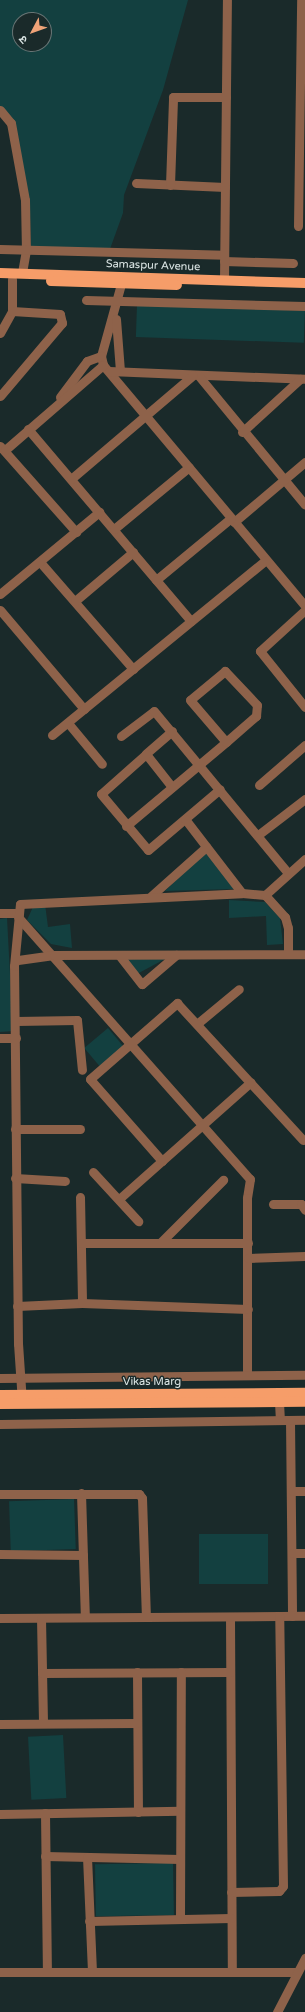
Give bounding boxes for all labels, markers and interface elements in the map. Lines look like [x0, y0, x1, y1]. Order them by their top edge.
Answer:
north arrow [12, 12, 52, 52]
text: उ [16, 33, 30, 46]
street label: Samaspur Avenue [105, 258, 201, 274]
street label: Vikas Marg [123, 1375, 181, 1389]

